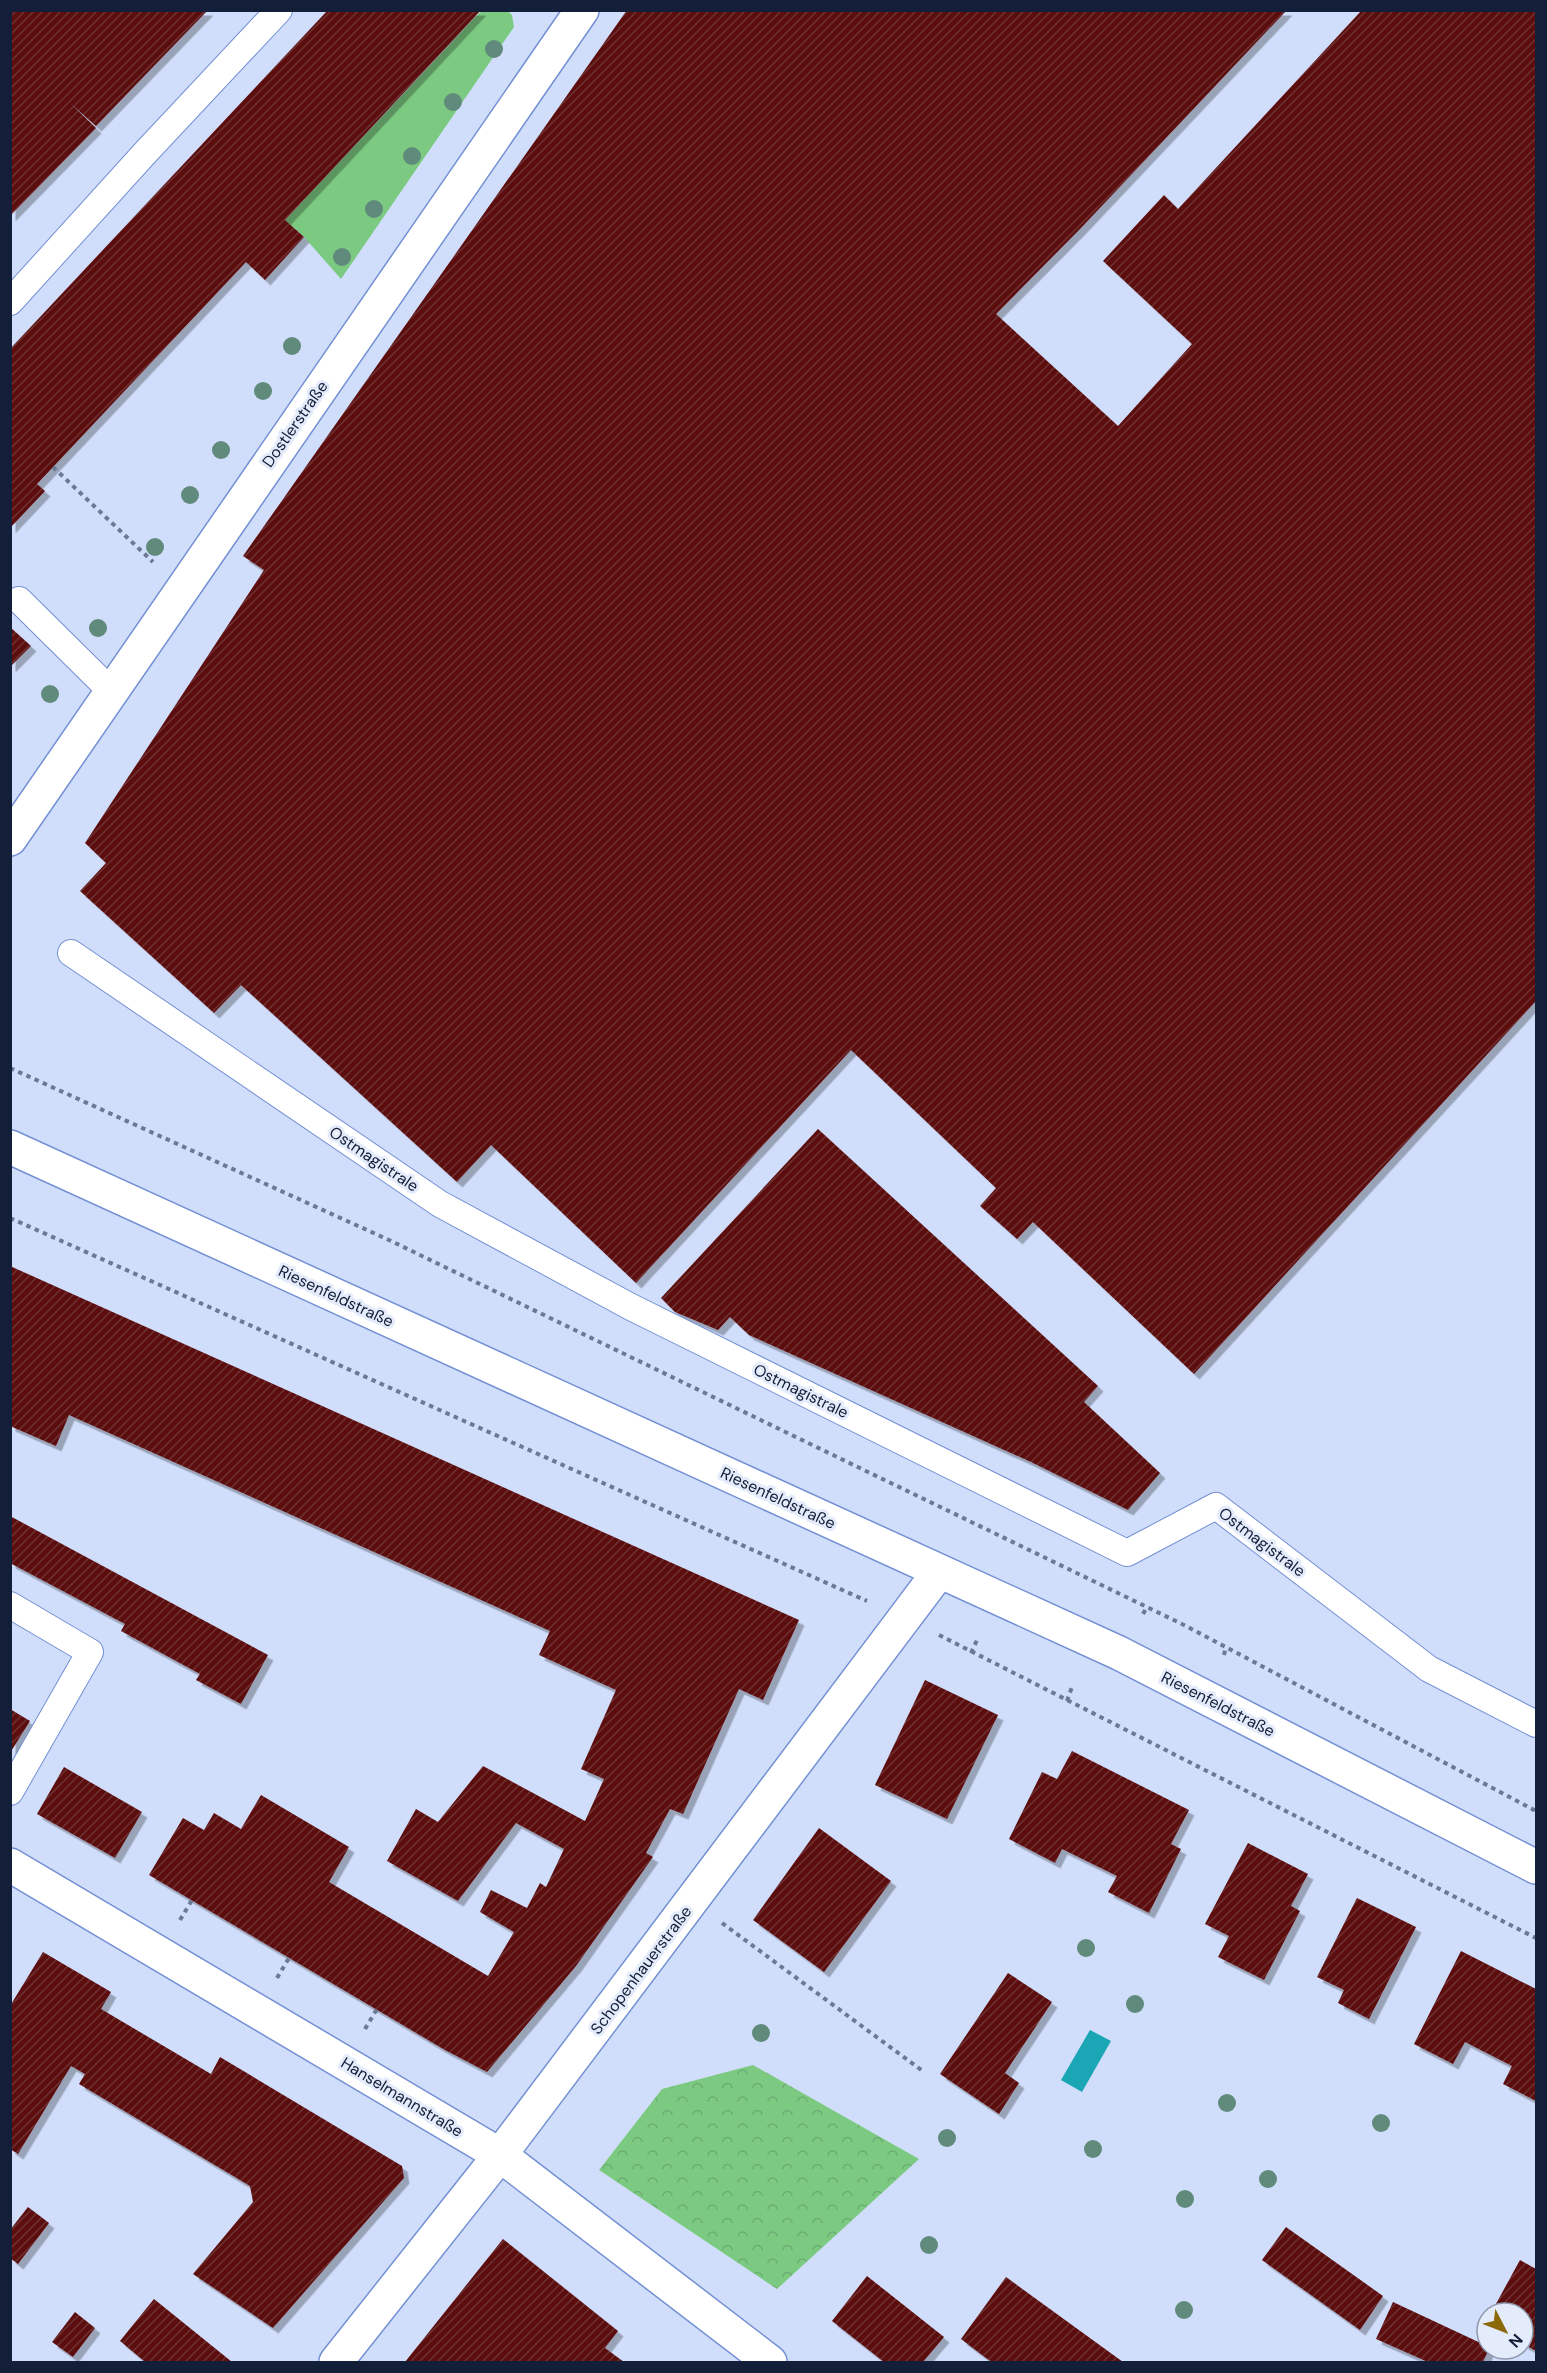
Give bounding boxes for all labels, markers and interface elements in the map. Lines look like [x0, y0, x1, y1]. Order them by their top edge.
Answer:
street label: Dostlerstraße [257, 377, 333, 471]
street label: Ostmagistrale [325, 1121, 423, 1197]
street label: Riesenfeldstraße [275, 1260, 397, 1332]
street label: Ostmagistrale [750, 1359, 852, 1423]
street label: Riesenfeldstraße [717, 1462, 839, 1534]
street label: Ostmagistrale [1214, 1503, 1310, 1581]
street label: Riesenfeldstraße [1158, 1666, 1278, 1742]
street label: Schopenhauerstraße [586, 1902, 696, 2038]
street label: Hanselmannstraße [337, 2052, 467, 2142]
north arrow [1475, 2301, 1535, 2361]
text: N [1504, 2329, 1527, 2352]

